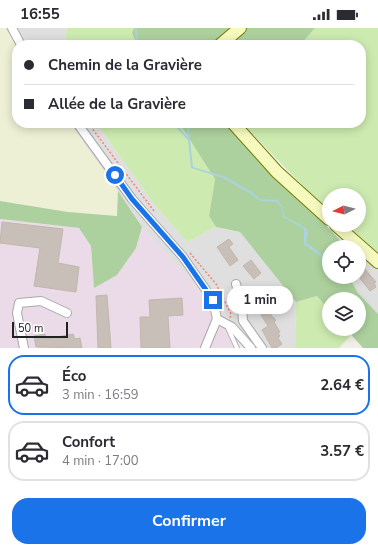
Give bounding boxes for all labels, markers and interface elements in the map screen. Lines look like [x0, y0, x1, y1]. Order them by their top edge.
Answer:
text: 16:55 [20, 4, 60, 24]
text: Chemin de la Gravière [48, 55, 202, 75]
text: Allée de la Gravière [48, 94, 186, 114]
route start [106, 166, 124, 184]
north arrow [322, 188, 366, 232]
map controls [322, 188, 366, 336]
button: locate [322, 240, 366, 284]
callout: 1 min [227, 286, 293, 314]
route end [204, 291, 222, 309]
text: 1 min [243, 291, 277, 309]
button: layers [322, 292, 366, 336]
scale bar [12, 320, 68, 339]
text: 50 m [18, 321, 43, 336]
text: Éco [62, 366, 86, 386]
icon: car [14, 367, 50, 403]
text: 2.64 € [320, 375, 364, 395]
text: 3 min · 16:59 [62, 386, 138, 404]
text: Confort [62, 432, 115, 452]
icon: car [14, 433, 50, 469]
text: 3.57 € [320, 441, 364, 461]
text: 4 min · 17:00 [62, 452, 138, 470]
button: Confirmer [12, 498, 366, 544]

